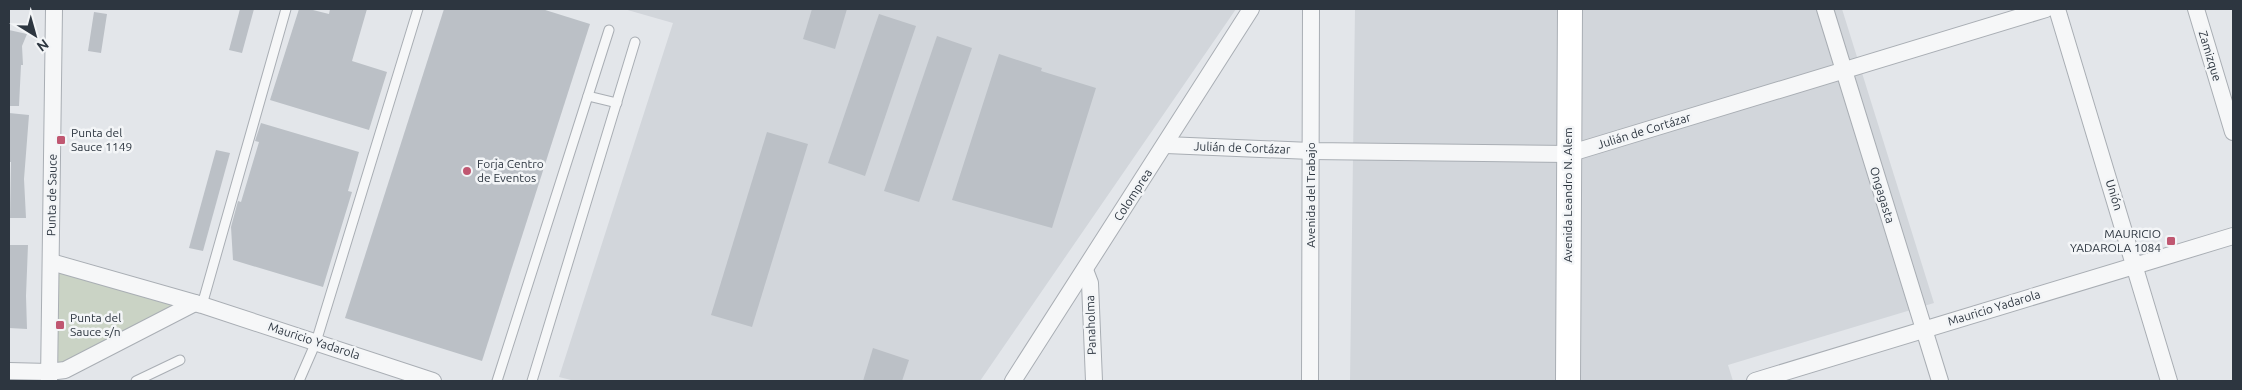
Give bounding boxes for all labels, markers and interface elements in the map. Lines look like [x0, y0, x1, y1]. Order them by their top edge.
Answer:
north arrow [10, 10, 60, 60]
street label: Zamizque [2197, 29, 2224, 83]
text: N [34, 36, 52, 55]
street label: Julián de Cortázar [1596, 110, 1693, 151]
place label: Punta del Sauce 1149 [71, 126, 132, 153]
street label: Avenida Leandro N. Alem [1561, 127, 1574, 263]
marker: Punta del Sauce 1149 [55, 134, 67, 146]
street label: Julián de Cortázar [1193, 139, 1291, 156]
street label: Avenida del Trabajo [1304, 142, 1317, 248]
street label: Punta de Sauce [44, 154, 59, 236]
place label: Forja Centro de Eventos [477, 157, 544, 184]
marker: Forja Centro de Eventos [461, 165, 473, 177]
street label: Ongagasta [1868, 165, 1897, 225]
street label: Colomprea [1111, 166, 1154, 223]
street label: Unión [2104, 178, 2125, 212]
place label: MAURICIO YADAROLA 1084 [2070, 227, 2161, 254]
marker: MAURICIO YADAROLA 1084 [2165, 235, 2177, 247]
street label: Mauricio Yadarola [1946, 287, 2042, 328]
street label: Panaholma [1083, 295, 1098, 355]
place label: Punta del Sauce s/n [70, 311, 121, 338]
marker: Punta del Sauce s/n [54, 319, 66, 331]
street label: Mauricio Yadarola [267, 320, 362, 362]

